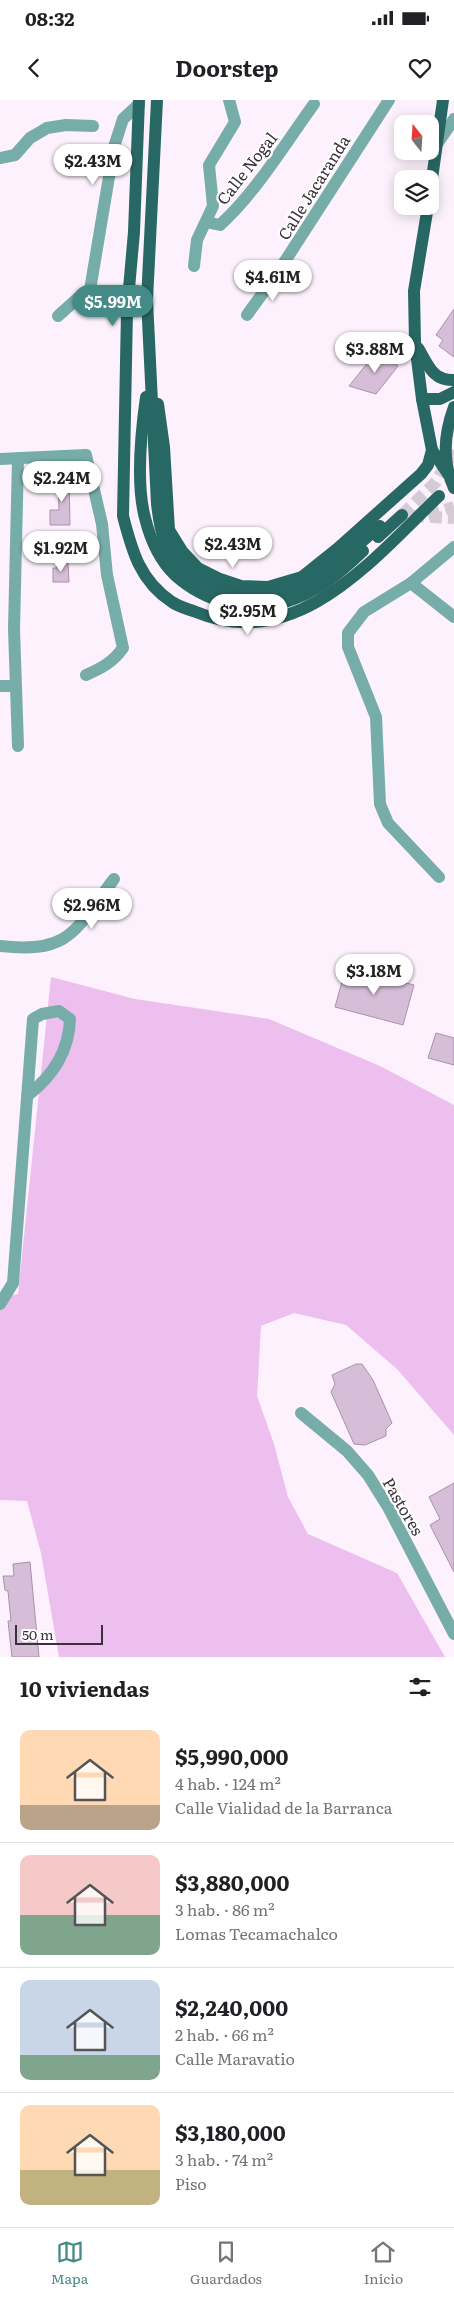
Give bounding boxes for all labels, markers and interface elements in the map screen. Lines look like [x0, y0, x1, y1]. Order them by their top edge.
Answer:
text: 08:32 [25, 4, 74, 32]
text: Doorstep [175, 51, 279, 84]
icon: back [20, 54, 48, 82]
icon: heart [406, 54, 434, 82]
north arrow [394, 115, 439, 160]
map controls [394, 115, 439, 215]
street label: Calle Nogal [210, 127, 282, 209]
street label: Calle Jacaranda [271, 129, 355, 244]
pin: $2.43M [52, 144, 134, 186]
text: $2.43M [64, 148, 122, 172]
button: layers [394, 170, 439, 215]
pin: $4.61M [232, 260, 314, 302]
text: $4.61M [245, 264, 301, 288]
pin: $5.99M [72, 284, 154, 327]
text: $5.99M [84, 289, 142, 313]
pin: $3.88M [334, 332, 416, 374]
text: $3.88M [346, 336, 404, 360]
pin: $2.24M [21, 460, 103, 503]
text: $2.24M [33, 465, 91, 489]
pin: $2.43M [192, 526, 274, 569]
pin: $1.92M [20, 530, 102, 573]
text: $2.43M [204, 531, 262, 555]
text: $1.92M [34, 535, 88, 559]
pin: $2.95M [207, 594, 289, 636]
text: $2.95M [220, 598, 276, 622]
pin: $2.96M [51, 888, 133, 930]
text: $2.96M [63, 892, 121, 916]
pin: $3.18M [333, 954, 415, 996]
text: $3.18M [346, 958, 402, 982]
street label: Pastores [378, 1473, 430, 1539]
scale bar [15, 1622, 102, 1645]
text: 50 m [22, 1624, 54, 1644]
text: 10 viviendas [20, 1672, 149, 1703]
icon: filters [406, 1673, 434, 1701]
text: $5,990,000 [175, 1740, 289, 1771]
icon: home [60, 1750, 120, 1810]
text: 4 hab. · 124 m² [175, 1771, 281, 1795]
text: Calle Vialidad de la Barranca [175, 1795, 392, 1819]
text: $3,880,000 [175, 1866, 289, 1897]
icon: home [60, 1875, 120, 1935]
text: 3 hab. · 86 m² [175, 1897, 275, 1921]
text: Lomas Tecamachalco [175, 1921, 338, 1945]
text: $2,240,000 [175, 1991, 288, 2022]
icon: home [60, 2000, 120, 2060]
text: 2 hab. · 66 m² [175, 2022, 274, 2046]
text: Calle Maravatio [175, 2046, 295, 2070]
text: $3,180,000 [175, 2116, 286, 2147]
icon: home [60, 2125, 120, 2185]
text: 3 hab. · 74 m² [175, 2147, 273, 2171]
text: Piso [175, 2171, 207, 2195]
tab: Mapa [51, 2238, 88, 2288]
tab: Guardados [190, 2238, 262, 2288]
tab: Inicio [364, 2238, 403, 2288]

